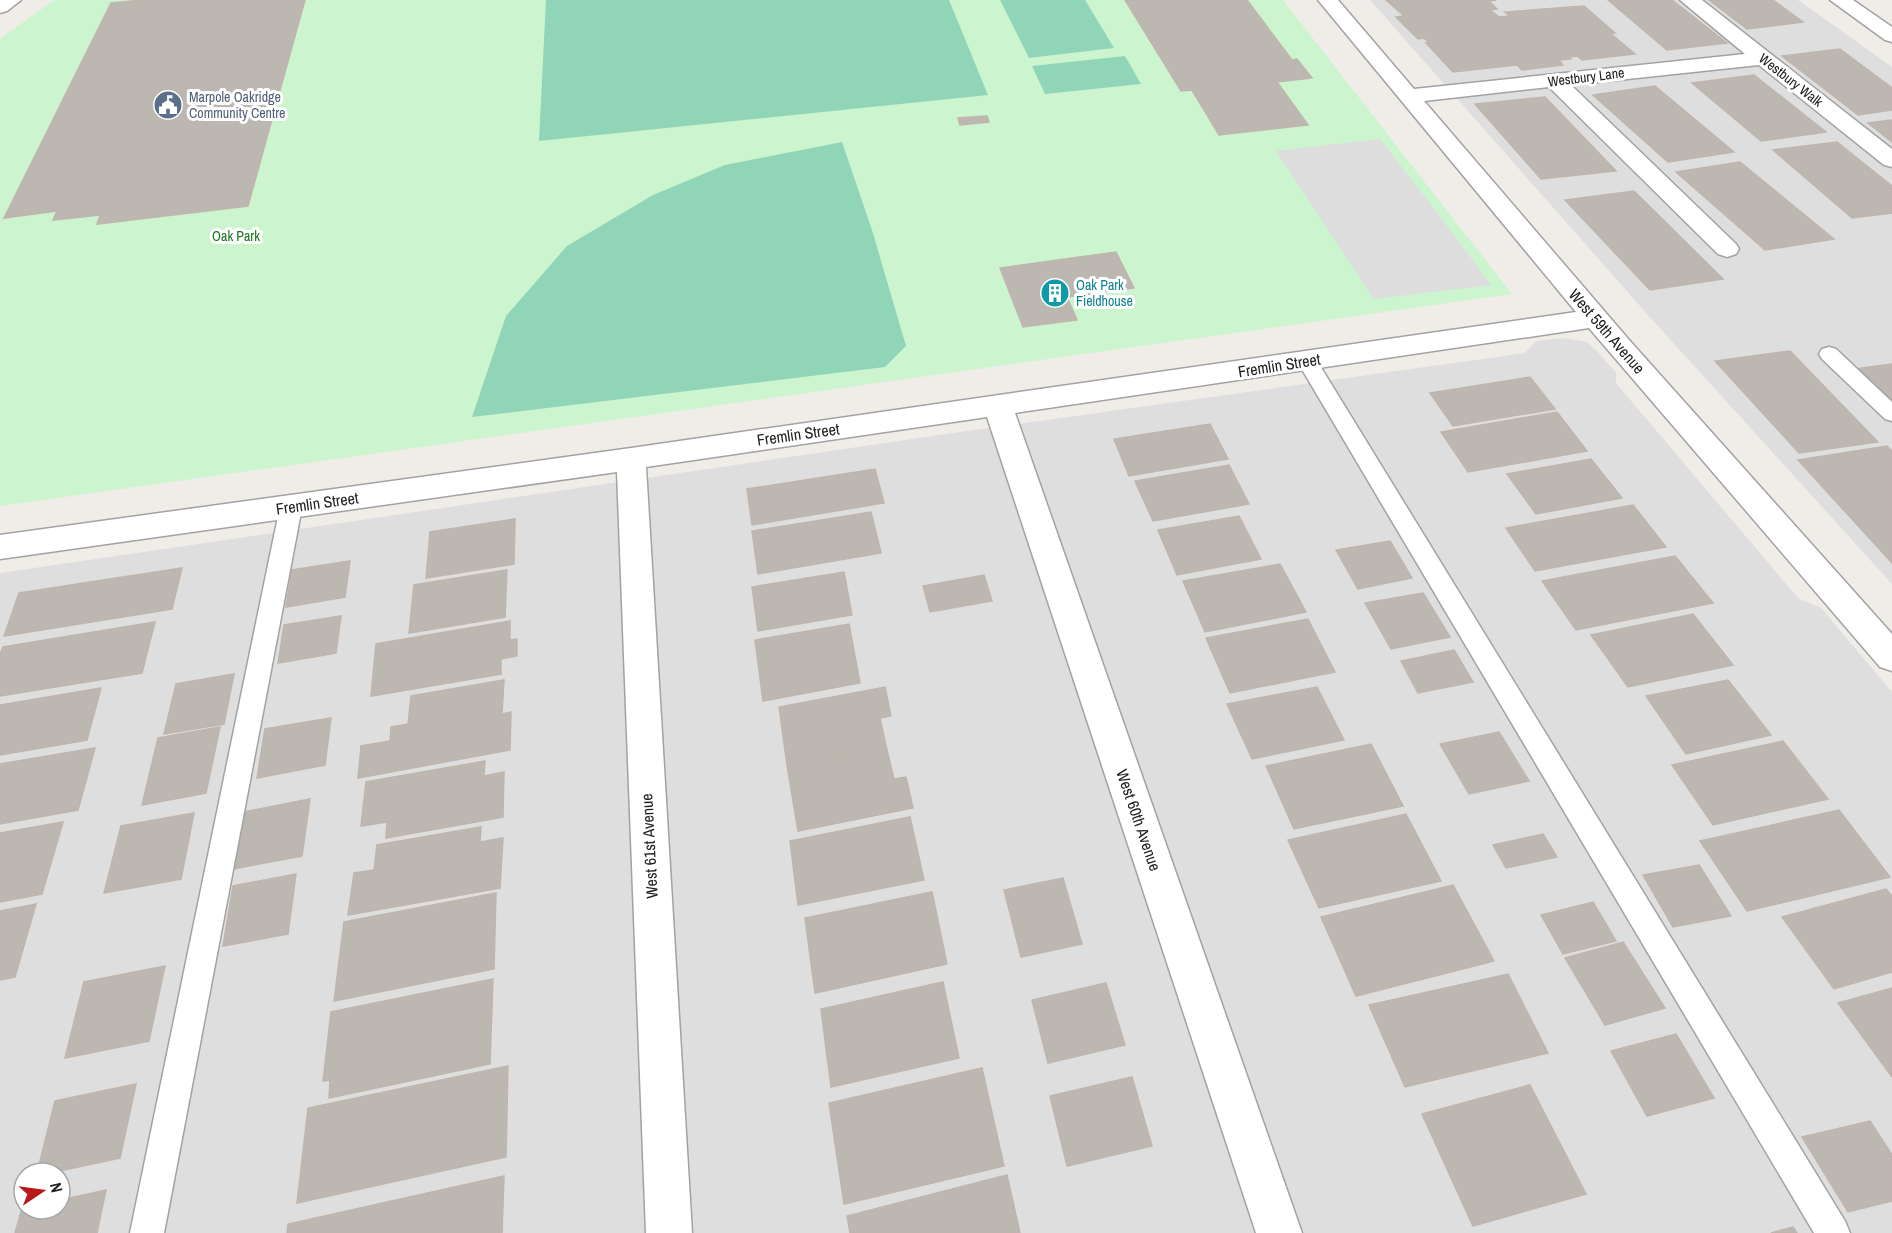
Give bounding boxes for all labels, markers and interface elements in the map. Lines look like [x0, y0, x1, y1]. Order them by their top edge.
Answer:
street label: Westbury Walk [1755, 49, 1827, 111]
street label: Westbury Lane [1547, 63, 1625, 91]
place label: Marpole Oakridge Community Centre [189, 88, 285, 122]
public building icon: Marpole Oakridge Community Centre [152, 89, 184, 121]
park label: Oak Park [212, 227, 260, 245]
place label: Oak Park Fieldhouse [1076, 276, 1133, 310]
building icon: Oak Park Fieldhouse [1039, 277, 1071, 309]
street label: West 59th Avenue [1564, 284, 1650, 378]
street label: Fremlin Street [1236, 348, 1322, 382]
street label: Fremlin Street [755, 417, 841, 451]
street label: Fremlin Street [274, 486, 360, 520]
street label: West 60th Avenue [1111, 766, 1167, 874]
street label: West 61st Avenue [635, 793, 663, 899]
north arrow [12, 1161, 72, 1221]
text: N [45, 1181, 68, 1195]

